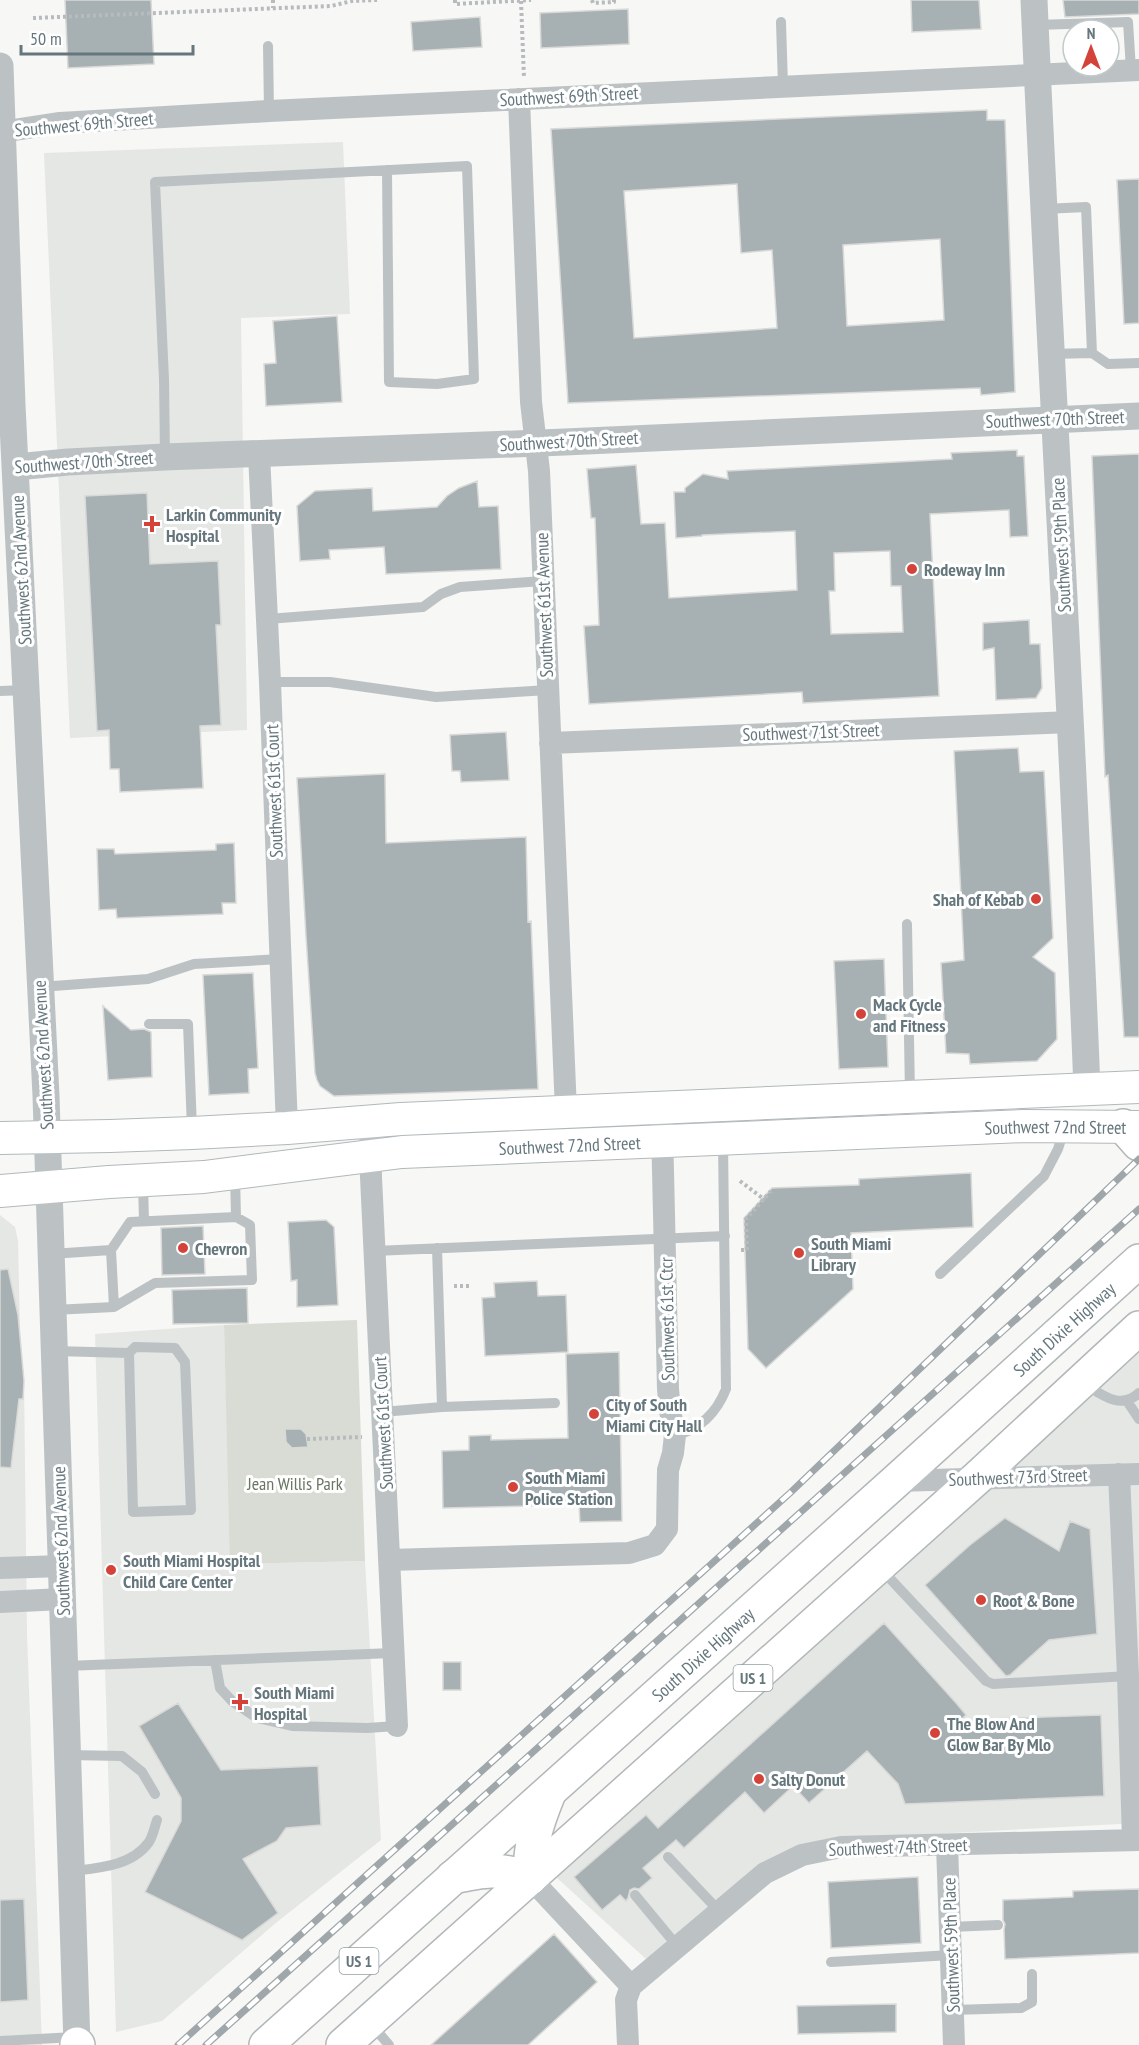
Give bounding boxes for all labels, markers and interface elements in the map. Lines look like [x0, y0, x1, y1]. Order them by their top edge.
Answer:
scale bar [21, 18, 194, 56]
north arrow [1061, 18, 1121, 78]
text: N [1087, 23, 1095, 43]
text: 50 m [30, 27, 62, 50]
street label: Southwest 69th Street [499, 81, 639, 111]
street label: Southwest 69th Street [14, 106, 154, 142]
street label: Southwest 70th Street [985, 405, 1125, 433]
street label: Southwest 70th Street [499, 426, 639, 456]
street label: Southwest 70th Street [14, 446, 154, 478]
street label: Southwest 59th Place [1046, 477, 1076, 613]
street label: Southwest 62nd Avenue [6, 495, 36, 645]
place label: Larkin Community Hospital [166, 503, 282, 547]
marker: Larkin Community Hospital [143, 515, 161, 533]
street label: Southwest 61st Avenue [530, 532, 558, 678]
place label: Rodeway Inn [924, 558, 1005, 581]
marker: Rodeway Inn [905, 562, 919, 576]
street label: Southwest 71st Street [742, 718, 880, 746]
street label: Southwest 61st Court [260, 724, 288, 858]
place label: Shah of Kebab [933, 888, 1024, 911]
marker: Shah of Kebab [1029, 892, 1043, 906]
street label: Southwest 62nd Avenue [28, 980, 58, 1130]
place label: Mack Cycle and Fitness [873, 993, 945, 1037]
marker: Mack Cycle and Fitness [854, 1007, 868, 1021]
street label: Southwest 72nd Street [984, 1114, 1127, 1139]
street label: Southwest 72nd Street [498, 1131, 641, 1159]
place label: South Miami Library [811, 1232, 891, 1276]
place label: Chevron [195, 1237, 247, 1260]
marker: Chevron [176, 1241, 190, 1255]
marker: South Miami Library [792, 1246, 806, 1260]
street label: Southwest 61st Ctcr [654, 1257, 680, 1381]
street label: South Dixie Highway [1008, 1277, 1120, 1381]
street label: Southwest 61st Court [368, 1356, 398, 1490]
place label: City of South Miami City Hall [606, 1393, 703, 1437]
marker: City of South Miami City Hall [587, 1407, 601, 1421]
street label: Southwest 73rd Street [948, 1463, 1088, 1491]
street label: Southwest 62nd Avenue [47, 1466, 75, 1616]
place label: South Miami Police Station [525, 1466, 613, 1510]
park label: Jean Willis Park [246, 1472, 343, 1495]
marker: South Miami Police Station [506, 1480, 520, 1494]
place label: South Miami Hospital Child Care Center [123, 1549, 261, 1593]
marker: South Miami Hospital Child Care Center [104, 1563, 118, 1577]
place label: Root & Bone [993, 1589, 1075, 1612]
marker: Root & Bone [974, 1593, 988, 1607]
street label: South Dixie Highway [647, 1602, 759, 1706]
road number: US 1 [734, 1665, 772, 1691]
place label: South Miami Hospital [254, 1681, 334, 1725]
marker: South Miami Hospital [231, 1693, 249, 1711]
place label: The Blow And Glow Bar By Mlo [947, 1712, 1051, 1756]
marker: The Blow And Glow Bar By Mlo [928, 1726, 942, 1740]
place label: Salty Donut [771, 1768, 846, 1791]
marker: Salty Donut [752, 1772, 766, 1786]
street label: Southwest 74th Street [828, 1833, 968, 1861]
street label: Southwest 59th Place [937, 1877, 965, 2013]
road number: US 1 [340, 1948, 378, 1974]

